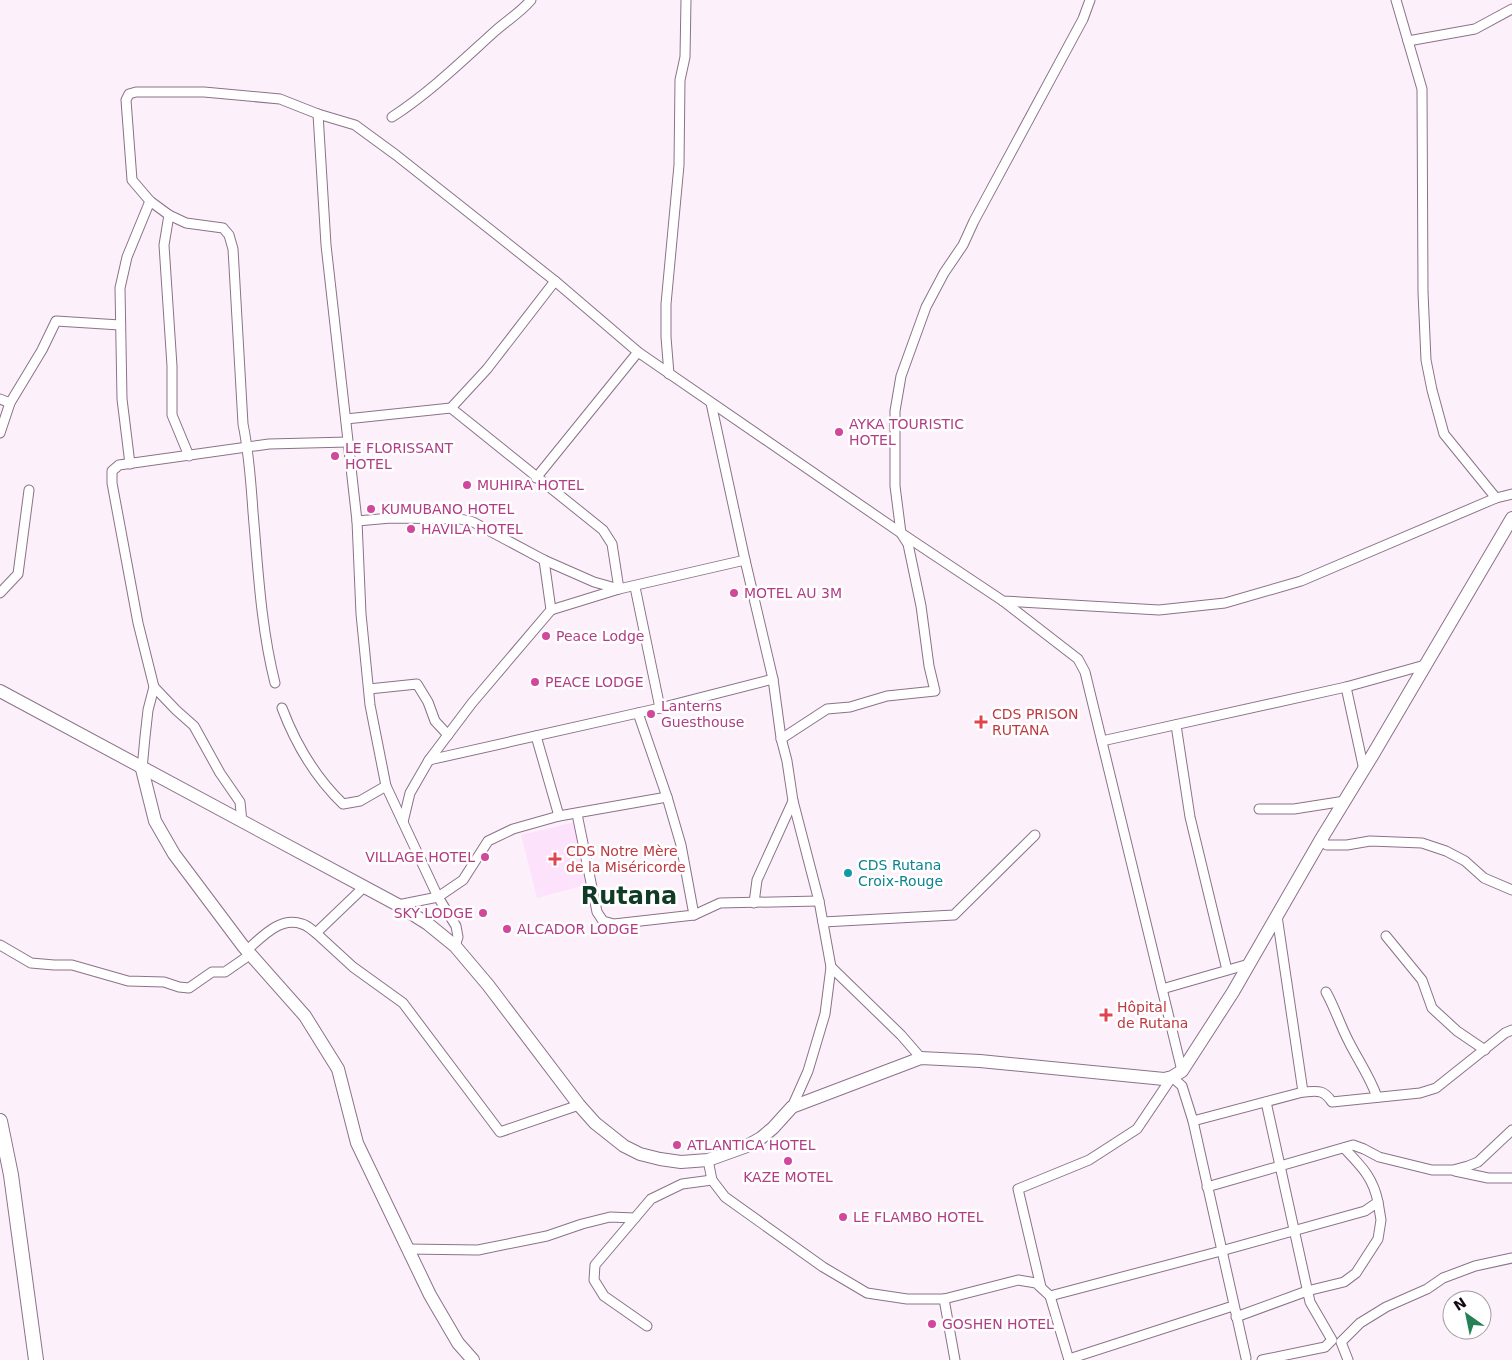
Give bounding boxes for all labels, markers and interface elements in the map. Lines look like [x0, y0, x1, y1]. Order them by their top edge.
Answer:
place label: AYKA TOURISTIC HOTEL [849, 416, 964, 448]
marker: AYKA TOURISTIC HOTEL [833, 426, 845, 438]
place label: LE FLORISSANT HOTEL [345, 440, 453, 472]
marker: LE FLORISSANT HOTEL [329, 450, 341, 462]
place label: MUHIRA HOTEL [477, 477, 584, 493]
marker: MUHIRA HOTEL [461, 479, 473, 491]
place label: KUMUBANO HOTEL [381, 501, 514, 517]
marker: KUMUBANO HOTEL [365, 503, 377, 515]
place label: HAVILA HOTEL [421, 521, 523, 537]
marker: HAVILA HOTEL [405, 523, 417, 535]
place label: MOTEL AU 3M [744, 585, 842, 601]
marker: MOTEL AU 3M [728, 587, 740, 599]
place label: Peace Lodge [556, 628, 644, 644]
marker: Peace Lodge [540, 630, 552, 642]
place label: PEACE LODGE [545, 674, 644, 690]
marker: PEACE LODGE [529, 676, 541, 688]
place label: Lanterns Guesthouse [661, 698, 744, 730]
place label: CDS PRISON RUTANA [992, 706, 1079, 738]
marker: Lanterns Guesthouse [645, 708, 657, 720]
marker: CDS PRISON RUTANA [974, 715, 988, 729]
place label: CDS Notre Mère de la Miséricorde [566, 843, 686, 875]
place label: VILLAGE HOTEL [365, 849, 475, 865]
marker: VILLAGE HOTEL [479, 851, 491, 863]
marker: CDS Notre Mère de la Miséricorde [548, 852, 562, 866]
place label: CDS Rutana Croix-Rouge [858, 857, 943, 889]
marker: CDS Rutana Croix-Rouge [842, 867, 854, 879]
district label: Rutana [581, 882, 677, 910]
place label: SKY LODGE [394, 905, 473, 921]
marker: SKY LODGE [477, 907, 489, 919]
place label: ALCADOR LODGE [517, 921, 639, 937]
marker: ALCADOR LODGE [501, 923, 513, 935]
place label: Hôpital de Rutana [1117, 999, 1188, 1031]
marker: Hôpital de Rutana [1099, 1008, 1113, 1022]
place label: ATLANTICA HOTEL [687, 1137, 816, 1153]
marker: ATLANTICA HOTEL [671, 1139, 683, 1151]
marker: KAZE MOTEL [782, 1155, 794, 1167]
place label: KAZE MOTEL [743, 1169, 833, 1185]
place label: LE FLAMBO HOTEL [853, 1209, 984, 1225]
marker: LE FLAMBO HOTEL [837, 1211, 849, 1223]
north arrow [1442, 1290, 1492, 1340]
text: N [1451, 1294, 1469, 1314]
place label: GOSHEN HOTEL [942, 1316, 1054, 1332]
marker: GOSHEN HOTEL [926, 1318, 938, 1330]

